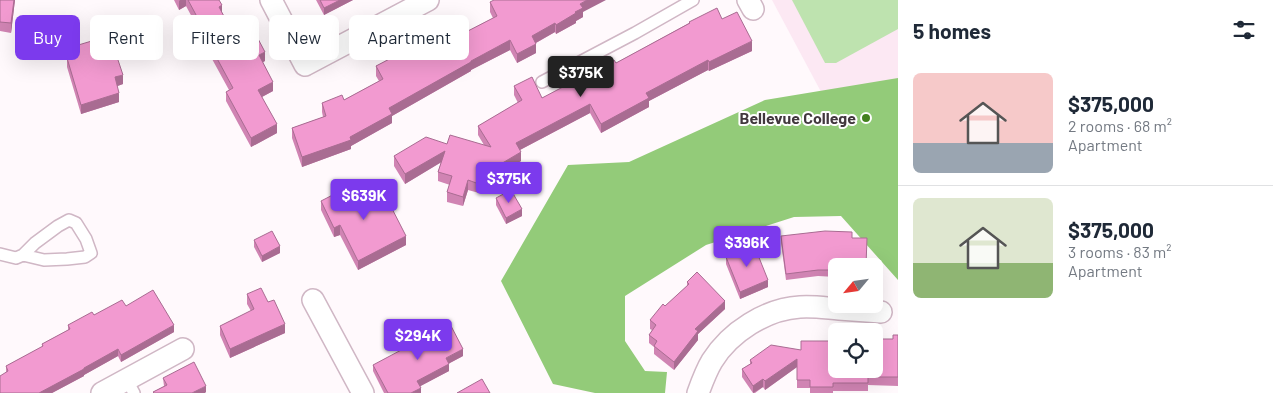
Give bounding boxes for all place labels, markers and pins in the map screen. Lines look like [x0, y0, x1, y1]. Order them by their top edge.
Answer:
pin: $375K [546, 56, 616, 98]
place label: Bellevue College [739, 108, 856, 127]
marker: Bellevue College [860, 112, 872, 124]
pin: $375K [474, 162, 544, 204]
pin: $639K [329, 178, 399, 221]
pin: $396K [712, 226, 782, 268]
pin: $294K [383, 318, 453, 361]

